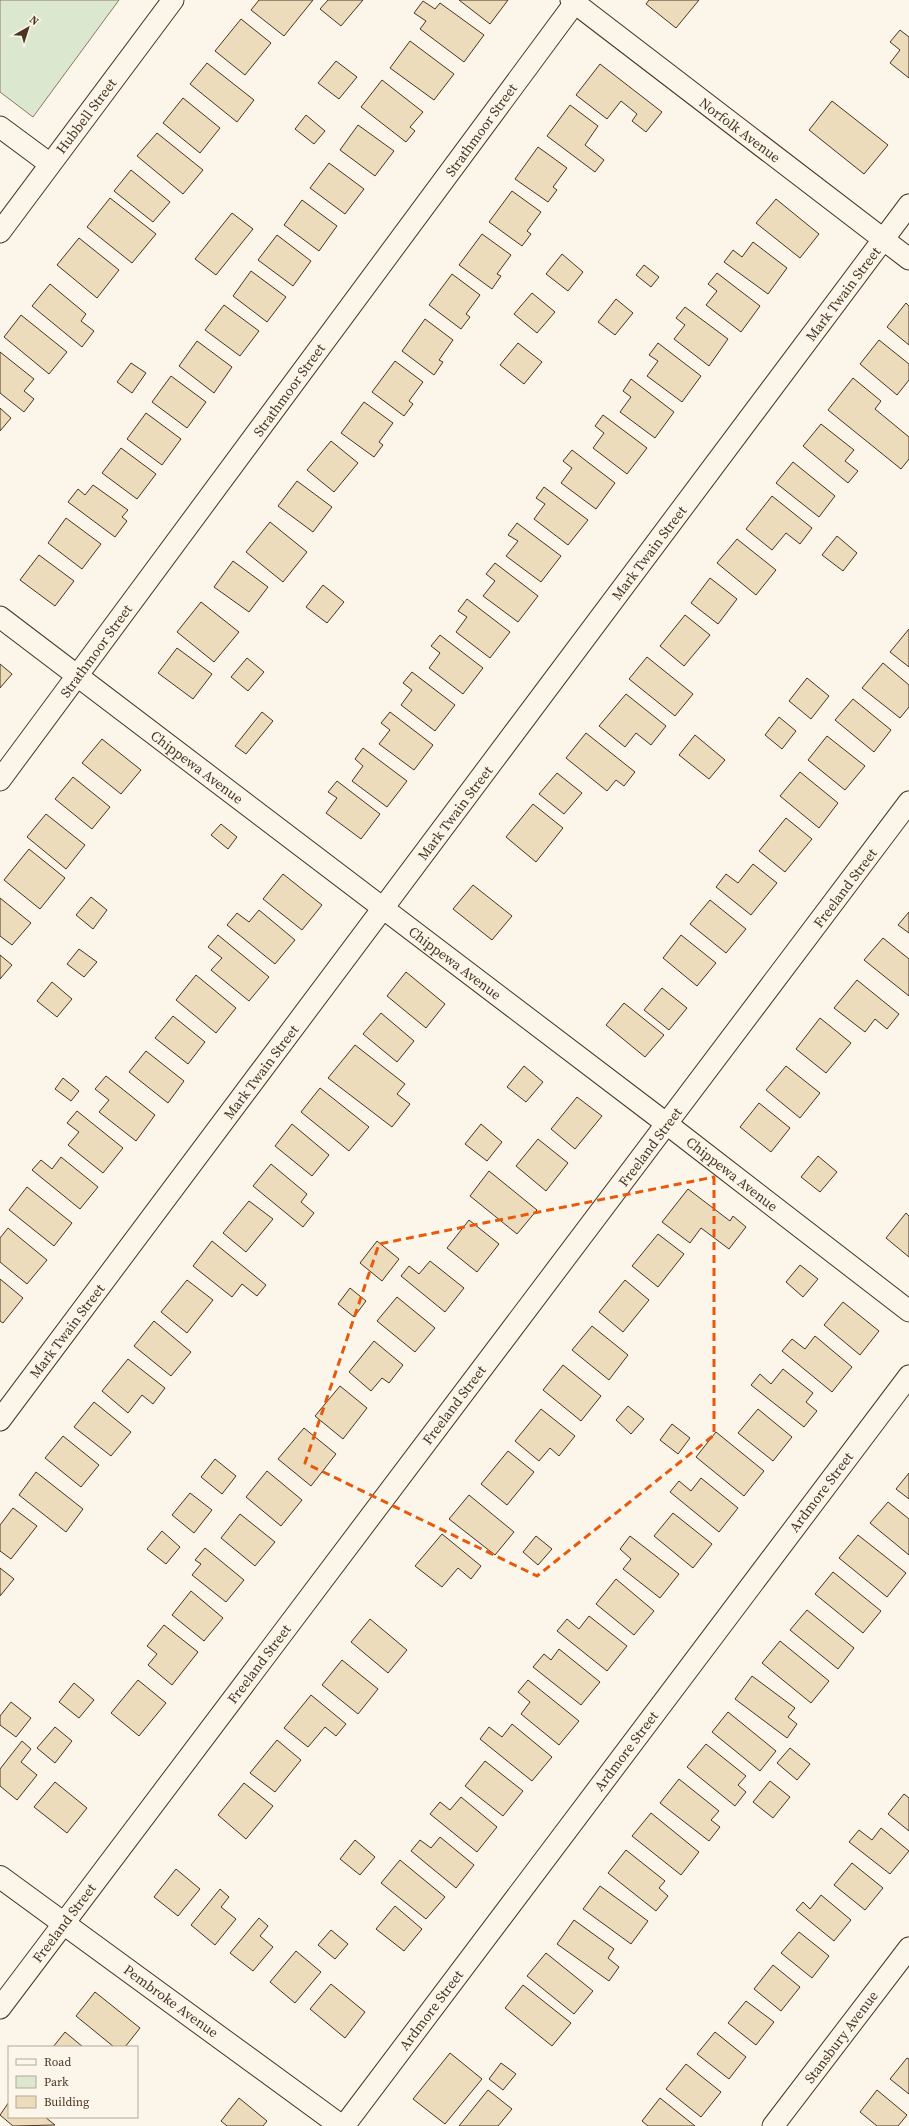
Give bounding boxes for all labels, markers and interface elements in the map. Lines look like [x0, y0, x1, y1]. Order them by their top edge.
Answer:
north arrow [8, 8, 48, 48]
text: N [26, 12, 42, 29]
street label: Hubbell Street [51, 74, 121, 158]
street label: Strathmoor Street [440, 79, 522, 181]
street label: Norfolk Avenue [695, 93, 785, 167]
street label: Mark Twain Street [801, 242, 885, 345]
street label: Strathmoor Street [248, 339, 330, 441]
street label: Mark Twain Street [607, 501, 691, 604]
street label: Strathmoor Street [55, 600, 137, 702]
street label: Chippewa Avenue [147, 726, 247, 808]
street label: Mark Twain Street [413, 761, 497, 864]
street label: Freeland Street [809, 844, 882, 932]
street label: Chippewa Avenue [405, 922, 505, 1004]
street label: Mark Twain Street [219, 1020, 303, 1123]
street label: Freeland Street [614, 1103, 687, 1191]
street label: Chippewa Avenue [682, 1132, 782, 1216]
street label: Mark Twain Street [25, 1279, 109, 1382]
street label: Freeland Street [418, 1361, 491, 1449]
street label: Ardmore Street [784, 1447, 858, 1536]
street label: Freeland Street [223, 1620, 296, 1708]
street label: Ardmore Street [589, 1706, 663, 1795]
street label: Freeland Street [28, 1879, 101, 1967]
street label: Pembroke Avenue [119, 1960, 223, 2042]
street label: Ardmore Street [394, 1965, 468, 2054]
street label: Stansbury Avenue [799, 1986, 883, 2088]
legend [8, 2046, 138, 2118]
text: Road [44, 2054, 71, 2070]
text: Park [44, 2074, 69, 2090]
text: Building [44, 2094, 89, 2110]

